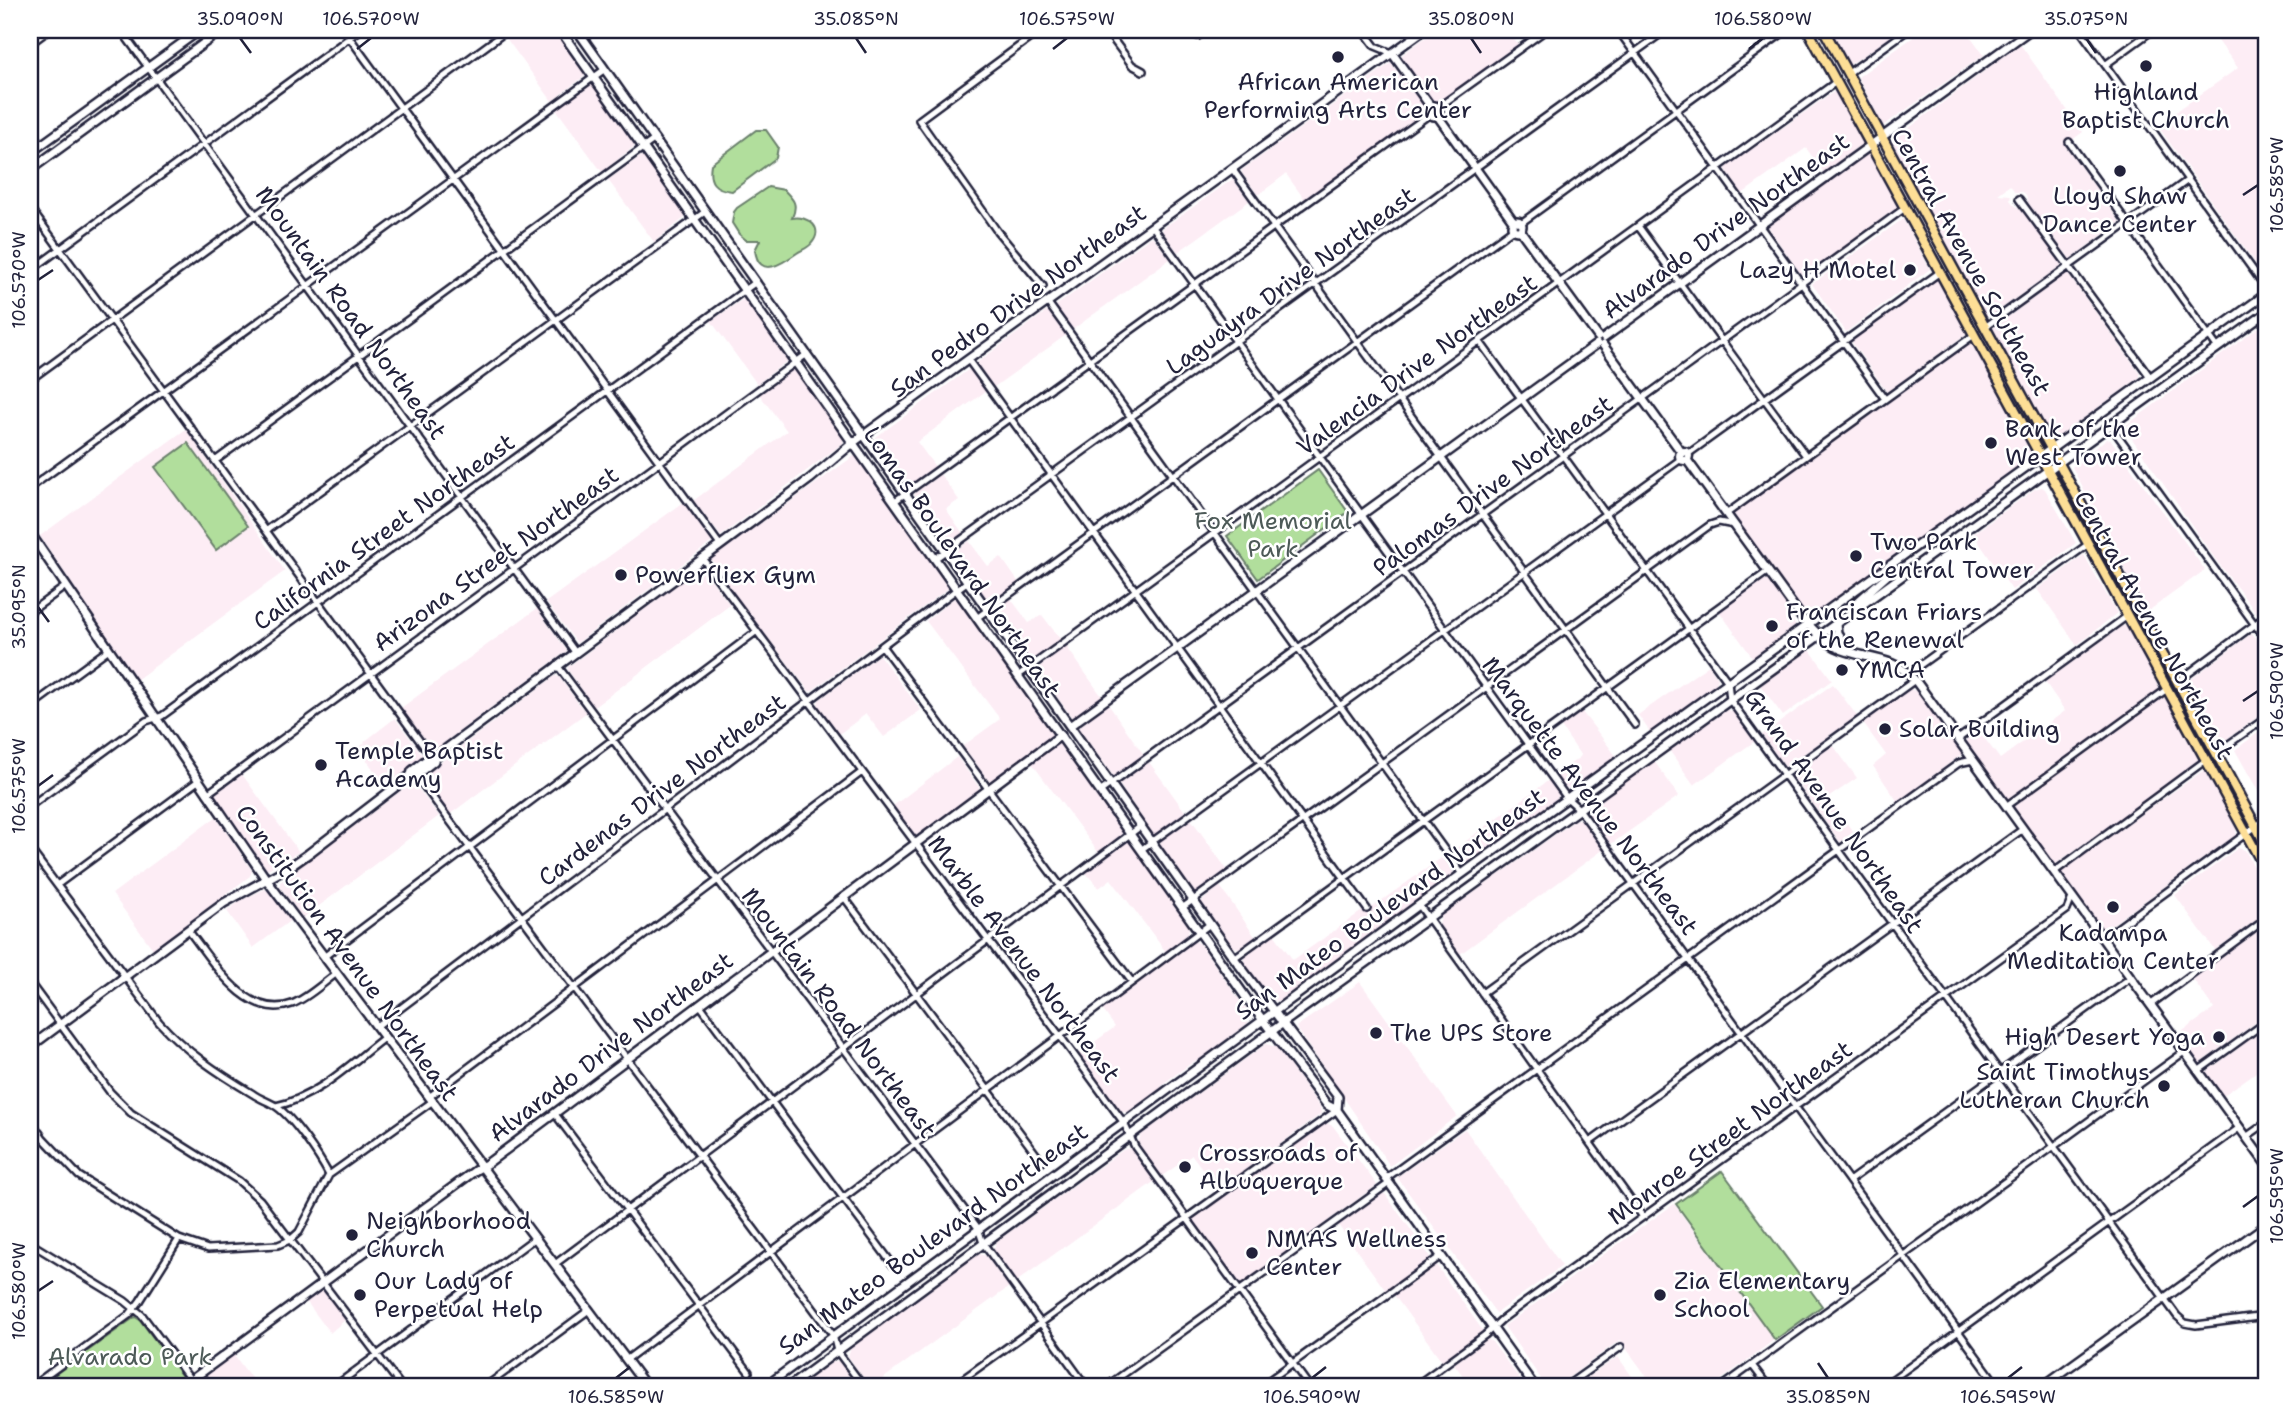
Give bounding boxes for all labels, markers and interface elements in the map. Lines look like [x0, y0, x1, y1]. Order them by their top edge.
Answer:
text: 35.090°N [197, 7, 283, 31]
text: 106.570°W [322, 7, 420, 31]
text: 35.085°N [813, 7, 899, 31]
text: 106.575°W [1019, 7, 1115, 31]
text: 35.080°N [1427, 7, 1515, 31]
text: 106.580°W [1714, 7, 1812, 31]
text: 35.075°N [2044, 7, 2128, 31]
marker: African American Performing Arts Center [1330, 49, 1346, 65]
marker: Highland Baptist Church [2138, 58, 2154, 74]
place label: African American Performing Arts Center [1204, 66, 1472, 126]
place label: Highland Baptist Church [2062, 76, 2230, 136]
street label: Central Avenue Southeast [1884, 122, 2058, 402]
street label: Alvarado Drive Northeast [1596, 125, 1856, 327]
text: 106.585°W [2265, 137, 2289, 233]
marker: Lloyd Shaw Dance Center [2112, 163, 2128, 179]
street label: Laguayra Drive Northeast [1160, 179, 1422, 383]
street label: Mountain Road Northeast [248, 180, 454, 446]
place label: Lloyd Shaw Dance Center [2043, 180, 2197, 240]
street label: San Pedro Drive Northeast [883, 197, 1153, 405]
text: 106.570°W [7, 231, 31, 329]
place label: Lazy H Motel [1739, 254, 1897, 286]
marker: Lazy H Motel [1902, 262, 1918, 278]
street label: Valencia Drive Northeast [1290, 267, 1544, 463]
street label: Palomas Drive Northeast [1367, 388, 1619, 584]
place label: Bank of the West Tower [2005, 413, 2142, 473]
street label: Lomas Boulevard Northeast [856, 420, 1068, 704]
street label: California Street Northeast [247, 426, 521, 638]
marker: Bank of the West Tower [1983, 435, 1999, 451]
street label: Arizona Street Northeast [367, 459, 625, 659]
street label: Central Avenue Northeast [2067, 485, 2241, 765]
park label: Fox Memorial Park [1194, 505, 1353, 565]
place label: Two Park Central Tower [1870, 526, 2034, 586]
marker: Two Park Central Tower [1848, 548, 1864, 564]
place label: Powerfliex Gym [635, 559, 816, 591]
text: 35.095°N [7, 564, 31, 650]
marker: Powerfliex Gym [613, 567, 629, 583]
place label: Franciscan Friars of the Renewal [1786, 596, 1982, 656]
marker: Franciscan Friars of the Renewal [1764, 618, 1780, 634]
text: 106.590°W [2265, 642, 2289, 740]
street label: Marquette Avenue Northeast [1475, 650, 1705, 942]
place label: YMCA [1856, 654, 1925, 686]
marker: YMCA [1834, 662, 1850, 678]
street label: Grand Avenue Northeast [1737, 682, 1931, 940]
street label: Cardenas Drive Northeast [532, 686, 792, 894]
place label: Solar Building [1899, 713, 2060, 745]
marker: Solar Building [1877, 721, 1893, 737]
place label: Temple Baptist Academy [335, 735, 504, 795]
text: 106.575°W [7, 738, 31, 834]
marker: Temple Baptist Academy [313, 757, 329, 773]
street label: San Mateo Boulevard Northeast [1229, 781, 1551, 1027]
street label: Constitution Avenue Northeast [228, 798, 466, 1108]
street label: Marble Avenue Northeast [920, 829, 1128, 1089]
street label: Mountain Road Northeast [734, 881, 944, 1145]
marker: Kadampa Meditation Center [2105, 899, 2121, 915]
place label: Kadampa Meditation Center [2007, 917, 2219, 977]
street label: Alvarado Drive Northeast [482, 945, 740, 1149]
place label: The UPS Store [1390, 1017, 1553, 1049]
place label: High Desert Yoga [2004, 1021, 2205, 1053]
marker: The UPS Store [1368, 1025, 1384, 1041]
marker: High Desert Yoga [2211, 1029, 2227, 1045]
street label: Monroe Street Northeast [1601, 1033, 1859, 1233]
place label: Saint Timothys Lutheran Church [1959, 1056, 2150, 1116]
marker: Saint Timothys Lutheran Church [2156, 1078, 2172, 1094]
street label: San Mateo Boulevard Northeast [772, 1116, 1094, 1362]
place label: Crossroads of Albuquerque [1199, 1137, 1359, 1197]
text: 106.595°W [2265, 1148, 2289, 1244]
marker: Crossroads of Albuquerque [1177, 1159, 1193, 1175]
place label: Neighborhood Church [366, 1205, 531, 1265]
place label: NMAS Wellness Center [1266, 1223, 1447, 1283]
marker: Neighborhood Church [344, 1227, 360, 1243]
text: 106.580°W [7, 1242, 31, 1340]
marker: NMAS Wellness Center [1244, 1245, 1260, 1261]
place label: Our Lady of Perpetual Help [374, 1265, 543, 1325]
place label: Zia Elementary School [1674, 1265, 1850, 1325]
marker: Our Lady of Perpetual Help [352, 1287, 368, 1303]
marker: Zia Elementary School [1652, 1287, 1668, 1303]
park label: Alvarado Park [48, 1341, 212, 1373]
text: 106.585°W [568, 1385, 664, 1409]
text: 106.590°W [1263, 1385, 1361, 1409]
text: 35.085°N [1785, 1385, 1871, 1409]
text: 106.595°W [1960, 1385, 2056, 1409]

